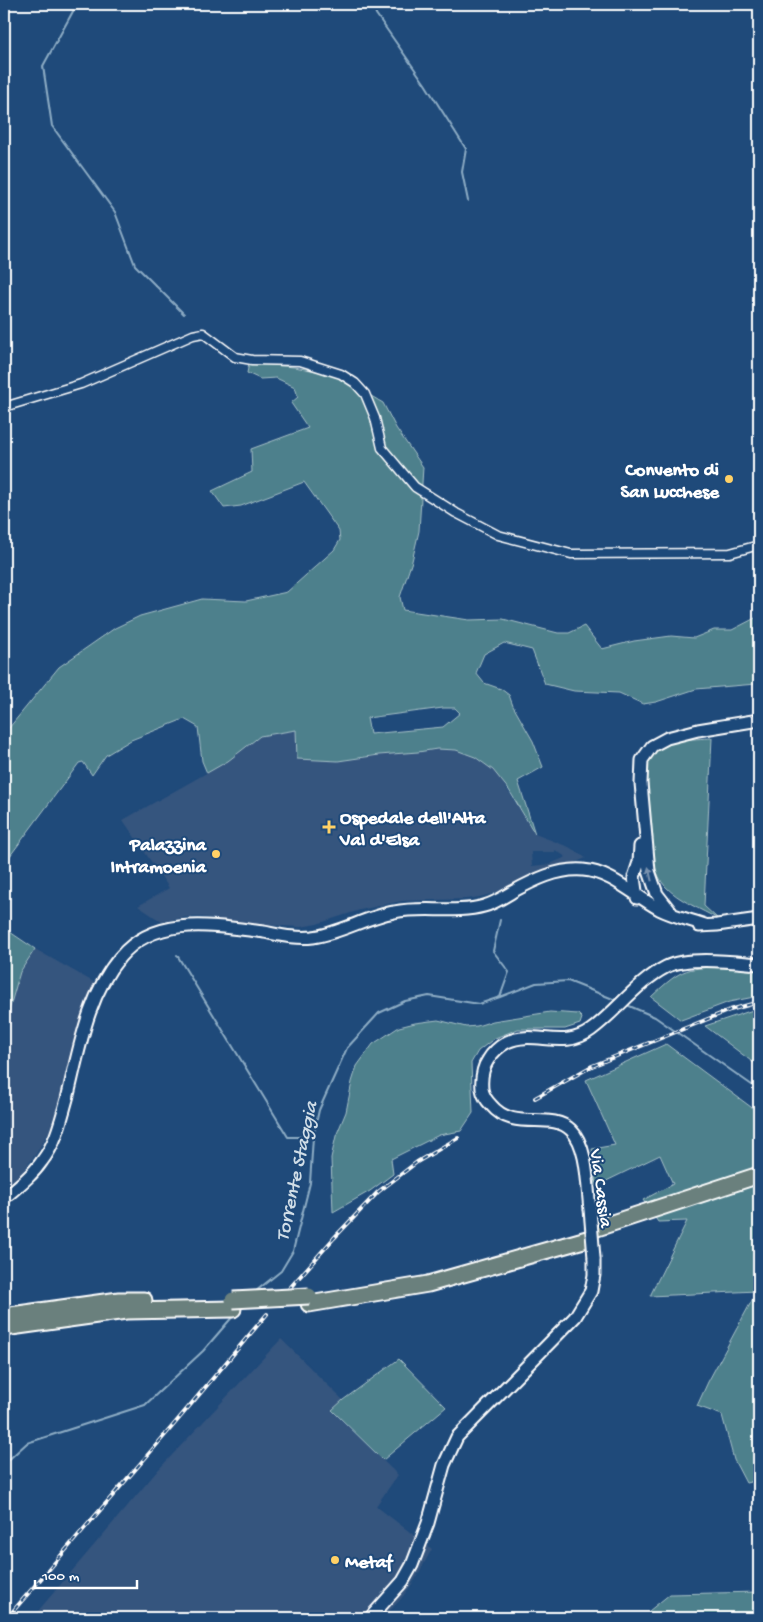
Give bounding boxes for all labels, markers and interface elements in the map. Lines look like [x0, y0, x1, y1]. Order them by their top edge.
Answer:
place label: Convento di San Lucchese [621, 460, 720, 505]
marker: Convento di San Lucchese [723, 473, 735, 485]
place label: Ospedale dell'Alta Val d'Elsa [339, 808, 487, 853]
marker: Ospedale dell'Alta Val d'Elsa [322, 820, 336, 834]
place label: Palazzina Intramoenia [111, 835, 207, 880]
marker: Palazzina Intramoenia [210, 848, 222, 860]
one-way arrow [646, 866, 654, 881]
water label: Torrente Staggia [272, 1098, 325, 1244]
street label: Via Cassia [582, 1147, 617, 1231]
place label: Metaf [345, 1552, 394, 1575]
marker: Metaf [329, 1554, 341, 1566]
scale bar [35, 1557, 138, 1589]
text: 100 m [41, 1568, 80, 1586]

